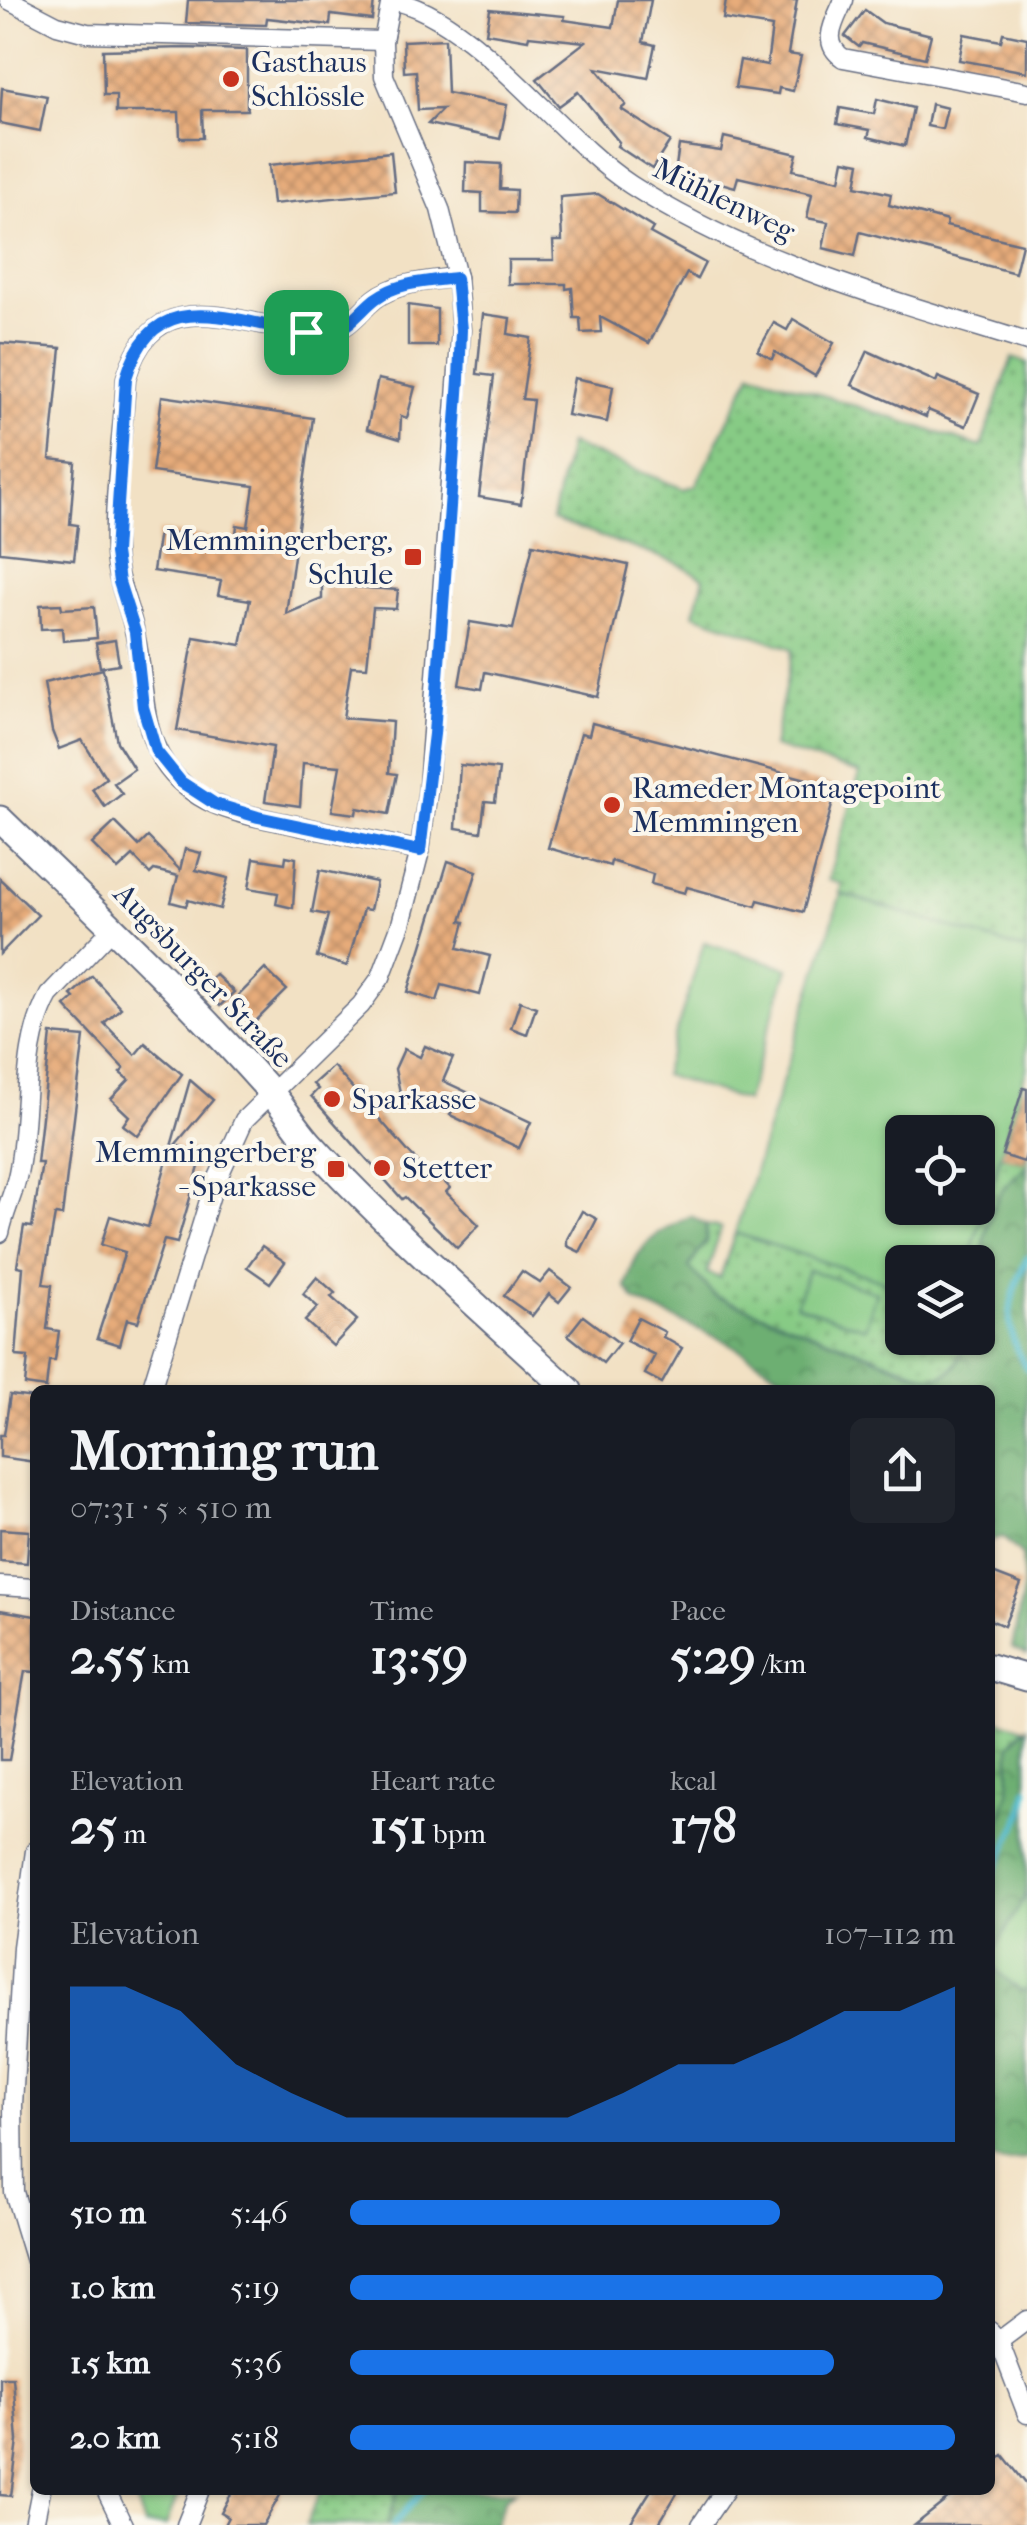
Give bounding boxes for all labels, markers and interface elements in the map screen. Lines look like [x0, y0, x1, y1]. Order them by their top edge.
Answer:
place label: Gasthaus Schlössle [251, 45, 367, 114]
marker: Gasthaus Schlössle [220, 68, 242, 90]
street label: Mühlenweg [647, 151, 801, 250]
pin [264, 290, 349, 375]
icon: arrive [279, 305, 334, 360]
place label: Memmingerberg, Schule [166, 523, 393, 592]
marker: Memmingerberg, Schule [402, 546, 424, 568]
place label: Rameder Montagepoint Memmingen [632, 771, 941, 840]
marker: Rameder Montagepoint Memmingen [601, 794, 623, 816]
street label: Augsburger Straße [105, 876, 300, 1075]
place label: Sparkasse [352, 1082, 477, 1117]
marker: Sparkasse [321, 1088, 343, 1110]
map controls [885, 1115, 995, 1355]
button: locate [885, 1115, 995, 1225]
place label: Memmingerberg - Sparkasse [95, 1135, 317, 1204]
place label: Stetter [402, 1151, 492, 1186]
marker: Stetter [371, 1157, 393, 1179]
marker: Memmingerberg - Sparkasse [325, 1158, 347, 1180]
button: layers [885, 1245, 995, 1355]
button: share [850, 1418, 955, 1523]
text: Morning run [70, 1419, 378, 1483]
text: 07:31 · 5 × 510 m [70, 1489, 272, 1526]
text: Distance [70, 1594, 175, 1627]
text: Time [370, 1594, 434, 1627]
text: Pace [670, 1594, 726, 1627]
text: 2.55 [70, 1627, 146, 1686]
text: 13:59 [370, 1627, 468, 1686]
text: 5:29 [670, 1627, 756, 1686]
text: km [146, 1647, 190, 1680]
text: /km [756, 1647, 806, 1680]
text: Elevation [70, 1764, 183, 1797]
text: Heart rate [370, 1764, 495, 1797]
text: kcal [670, 1764, 717, 1797]
text: 25 [70, 1797, 117, 1856]
text: 151 [370, 1797, 427, 1856]
text: 178 [670, 1797, 737, 1856]
text: m [117, 1817, 147, 1850]
text: bpm [427, 1817, 486, 1850]
text: Elevation [70, 1915, 199, 1952]
text: 107–112 m [824, 1915, 955, 1952]
text: 510 m [70, 2194, 146, 2231]
text: 5:46 [230, 2194, 288, 2231]
text: 1.0 km [70, 2269, 155, 2306]
text: 5:19 [230, 2269, 280, 2306]
text: 1.5 km [70, 2344, 150, 2381]
text: 5:36 [230, 2344, 282, 2381]
text: 2.0 km [70, 2419, 160, 2456]
text: 5:18 [230, 2419, 279, 2456]

